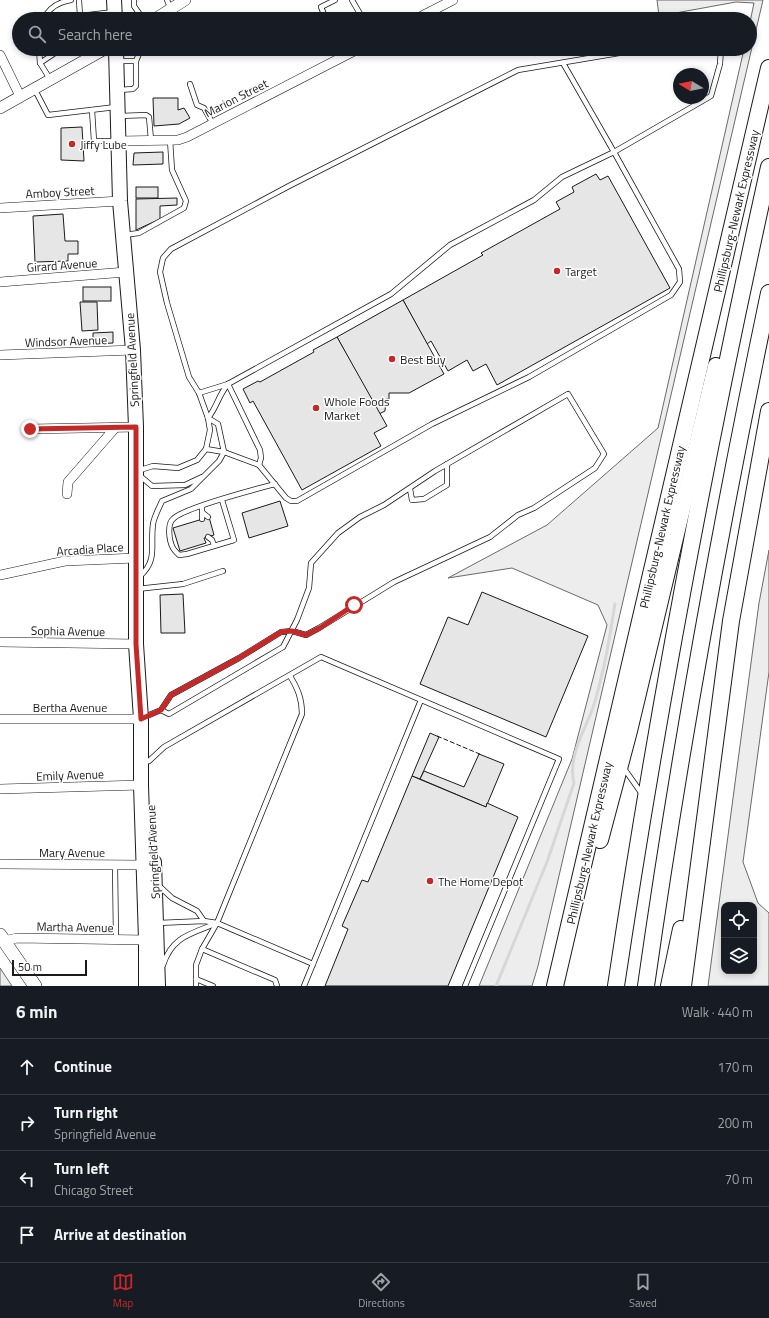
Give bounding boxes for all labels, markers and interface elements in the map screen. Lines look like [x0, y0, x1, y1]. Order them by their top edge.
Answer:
search box [12, 12, 757, 56]
icon: search [26, 23, 48, 45]
text: Search here [58, 23, 132, 46]
north arrow [673, 68, 709, 104]
street label: Marion Street [201, 73, 272, 122]
street label: Phillipsburg-Newark Expressway [708, 128, 764, 294]
place label: Jiffy Lube [80, 135, 127, 154]
marker: Jiffy Lube [67, 139, 77, 149]
street label: Amboy Street [25, 181, 96, 203]
street label: Girard Avenue [26, 253, 98, 277]
place label: Target [565, 262, 598, 281]
marker: Target [552, 266, 562, 276]
street label: Springfield Avenue [120, 312, 144, 408]
street label: Windsor Avenue [25, 330, 107, 352]
place label: Best Buy [400, 350, 446, 369]
marker: Best Buy [387, 354, 397, 364]
place label: Whole Foods Market [324, 392, 390, 425]
marker: Whole Foods Market [311, 403, 321, 413]
route end [21, 420, 39, 438]
street label: Phillipsburg-Newark Expressway [634, 444, 690, 610]
street label: Arcadia Place [56, 537, 124, 561]
route start [345, 596, 363, 614]
street label: Sophia Avenue [31, 621, 105, 641]
street label: Bertha Avenue [33, 698, 107, 717]
street label: Phillipsburg-Newark Expressway [561, 760, 617, 926]
street label: Emily Avenue [36, 764, 104, 786]
street label: Springfield Avenue [141, 804, 165, 900]
street label: Mary Avenue [39, 843, 105, 862]
place label: The Home Depot [438, 872, 524, 891]
marker: The Home Depot [425, 876, 435, 886]
map controls [721, 902, 757, 974]
button: locate [721, 902, 757, 938]
street label: Martha Avenue [36, 917, 114, 937]
button: layers [721, 938, 757, 974]
scale bar [12, 958, 87, 977]
text: 50 m [18, 959, 42, 975]
text: 6 min [16, 999, 57, 1025]
text: Walk · 440 m [682, 1002, 753, 1022]
text: Continue [54, 1055, 112, 1078]
icon: ahead [16, 1056, 38, 1078]
text: 170 m [717, 1057, 753, 1077]
text: Turn right [54, 1101, 118, 1124]
icon: right [16, 1112, 38, 1134]
text: 200 m [717, 1113, 753, 1133]
text: Springfield Avenue [54, 1124, 156, 1144]
text: Turn left [54, 1157, 109, 1180]
icon: left [16, 1168, 38, 1190]
text: 70 m [725, 1169, 753, 1189]
text: Chicago Street [54, 1180, 133, 1200]
text: Arrive at destination [54, 1223, 187, 1246]
icon: arrive [16, 1224, 38, 1246]
tab: Map [112, 1271, 134, 1311]
tab: Directions [358, 1271, 405, 1311]
tab: Saved [629, 1271, 657, 1311]

